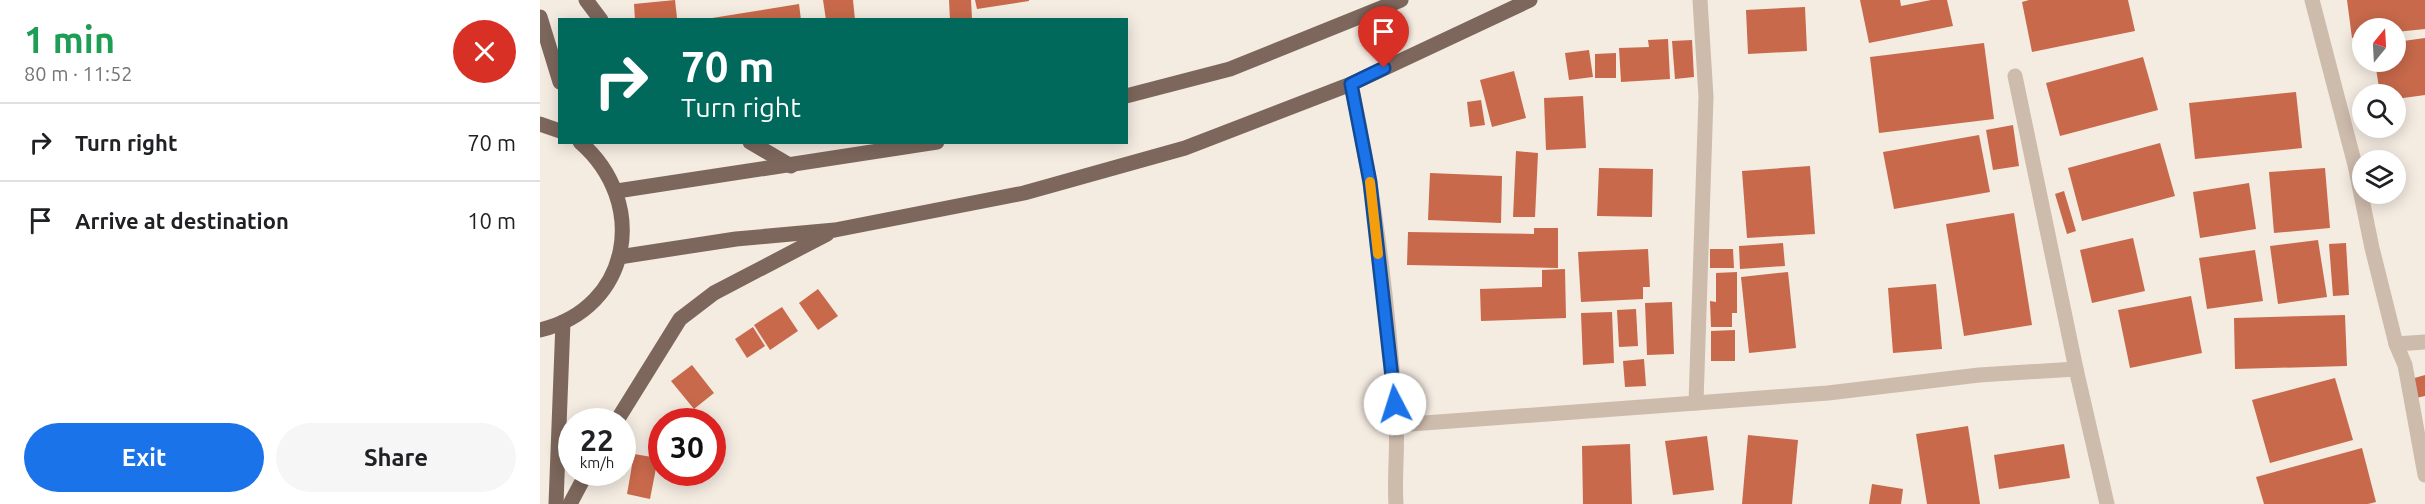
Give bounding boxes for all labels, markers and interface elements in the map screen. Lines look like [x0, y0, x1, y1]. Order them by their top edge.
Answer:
pin [1358, 6, 1409, 68]
icon: arrive [1367, 15, 1400, 48]
north arrow [2352, 18, 2406, 72]
map controls [2352, 18, 2406, 204]
text: 1 min [24, 19, 115, 60]
button: close [453, 20, 516, 83]
icon: right [582, 42, 660, 120]
text: 70 m [681, 43, 775, 90]
text: 80 m · 11:52 [24, 62, 133, 85]
button: search [2352, 84, 2406, 138]
text: Turn right [681, 92, 801, 122]
icon: right [24, 126, 57, 159]
text: Turn right [75, 130, 177, 155]
text: 70 m [467, 130, 516, 155]
button: layers [2352, 150, 2406, 204]
icon: arrive [24, 204, 57, 237]
text: Arrive at destination [75, 208, 289, 233]
text: 10 m [467, 208, 516, 233]
position arrow [1363, 372, 1427, 436]
speed limit sign: 30 [648, 408, 726, 486]
button: Exit [24, 423, 264, 492]
button: Share [276, 423, 516, 492]
text: 22 [580, 423, 614, 457]
text: km/h [580, 454, 614, 471]

